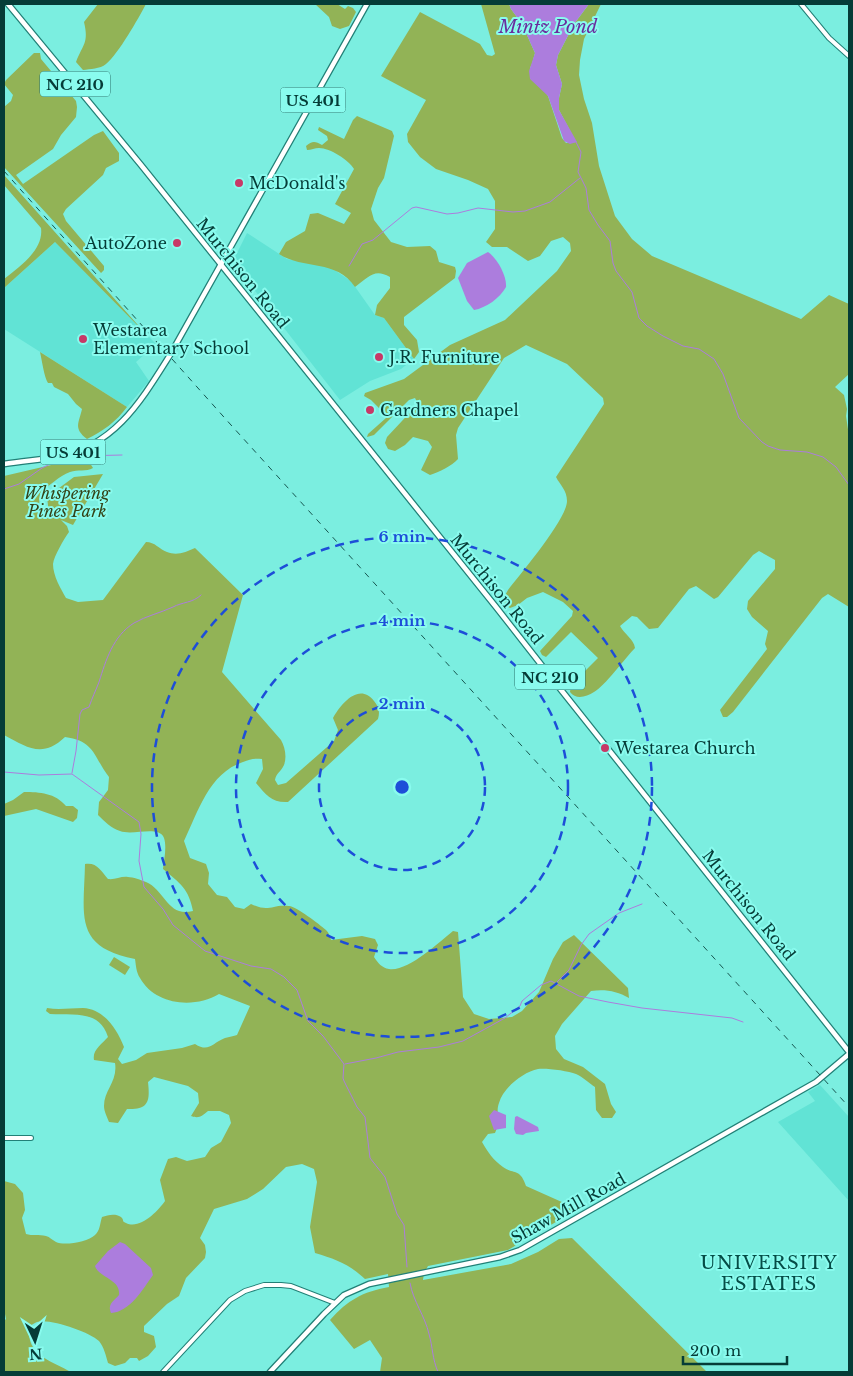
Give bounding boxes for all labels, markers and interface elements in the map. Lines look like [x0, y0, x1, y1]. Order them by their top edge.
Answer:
water label: Mintz Pond [497, 16, 598, 38]
road number: NC 210 [40, 72, 110, 96]
road number: US 401 [280, 88, 346, 112]
place label: McDonald's [249, 173, 346, 193]
marker: McDonald's [233, 177, 245, 189]
street label: Murchison Road [192, 214, 294, 332]
place label: AutoZone [84, 233, 167, 253]
marker: AutoZone [171, 237, 183, 249]
place label: Westarea Elementary School [92, 320, 249, 358]
marker: Westarea Elementary School [77, 333, 89, 345]
place label: J.R. Furniture [387, 347, 500, 367]
marker: J.R. Furniture [373, 351, 385, 363]
place label: Gardners Chapel [380, 400, 519, 420]
marker: Gardners Chapel [364, 404, 376, 416]
road number: US 401 [40, 440, 106, 464]
park label: Whispering Pines Park [24, 483, 111, 521]
text: 6 min [378, 527, 426, 546]
street label: Murchison Road [446, 530, 548, 648]
text: 4 min [379, 611, 426, 630]
road number: NC 210 [515, 664, 585, 690]
text: 2 min [379, 694, 425, 713]
place label: Westarea Church [614, 738, 755, 758]
marker: Westarea Church [599, 742, 611, 754]
centre of rings [393, 778, 411, 796]
street label: Murchison Road [698, 846, 800, 964]
street label: Shaw Mill Road [507, 1168, 629, 1248]
district label: UNIVERSITY ESTATES [700, 1252, 838, 1295]
north arrow [10, 1316, 60, 1366]
scale bar [683, 1334, 787, 1366]
text: 200 m [690, 1341, 741, 1360]
text: N [29, 1345, 43, 1363]

